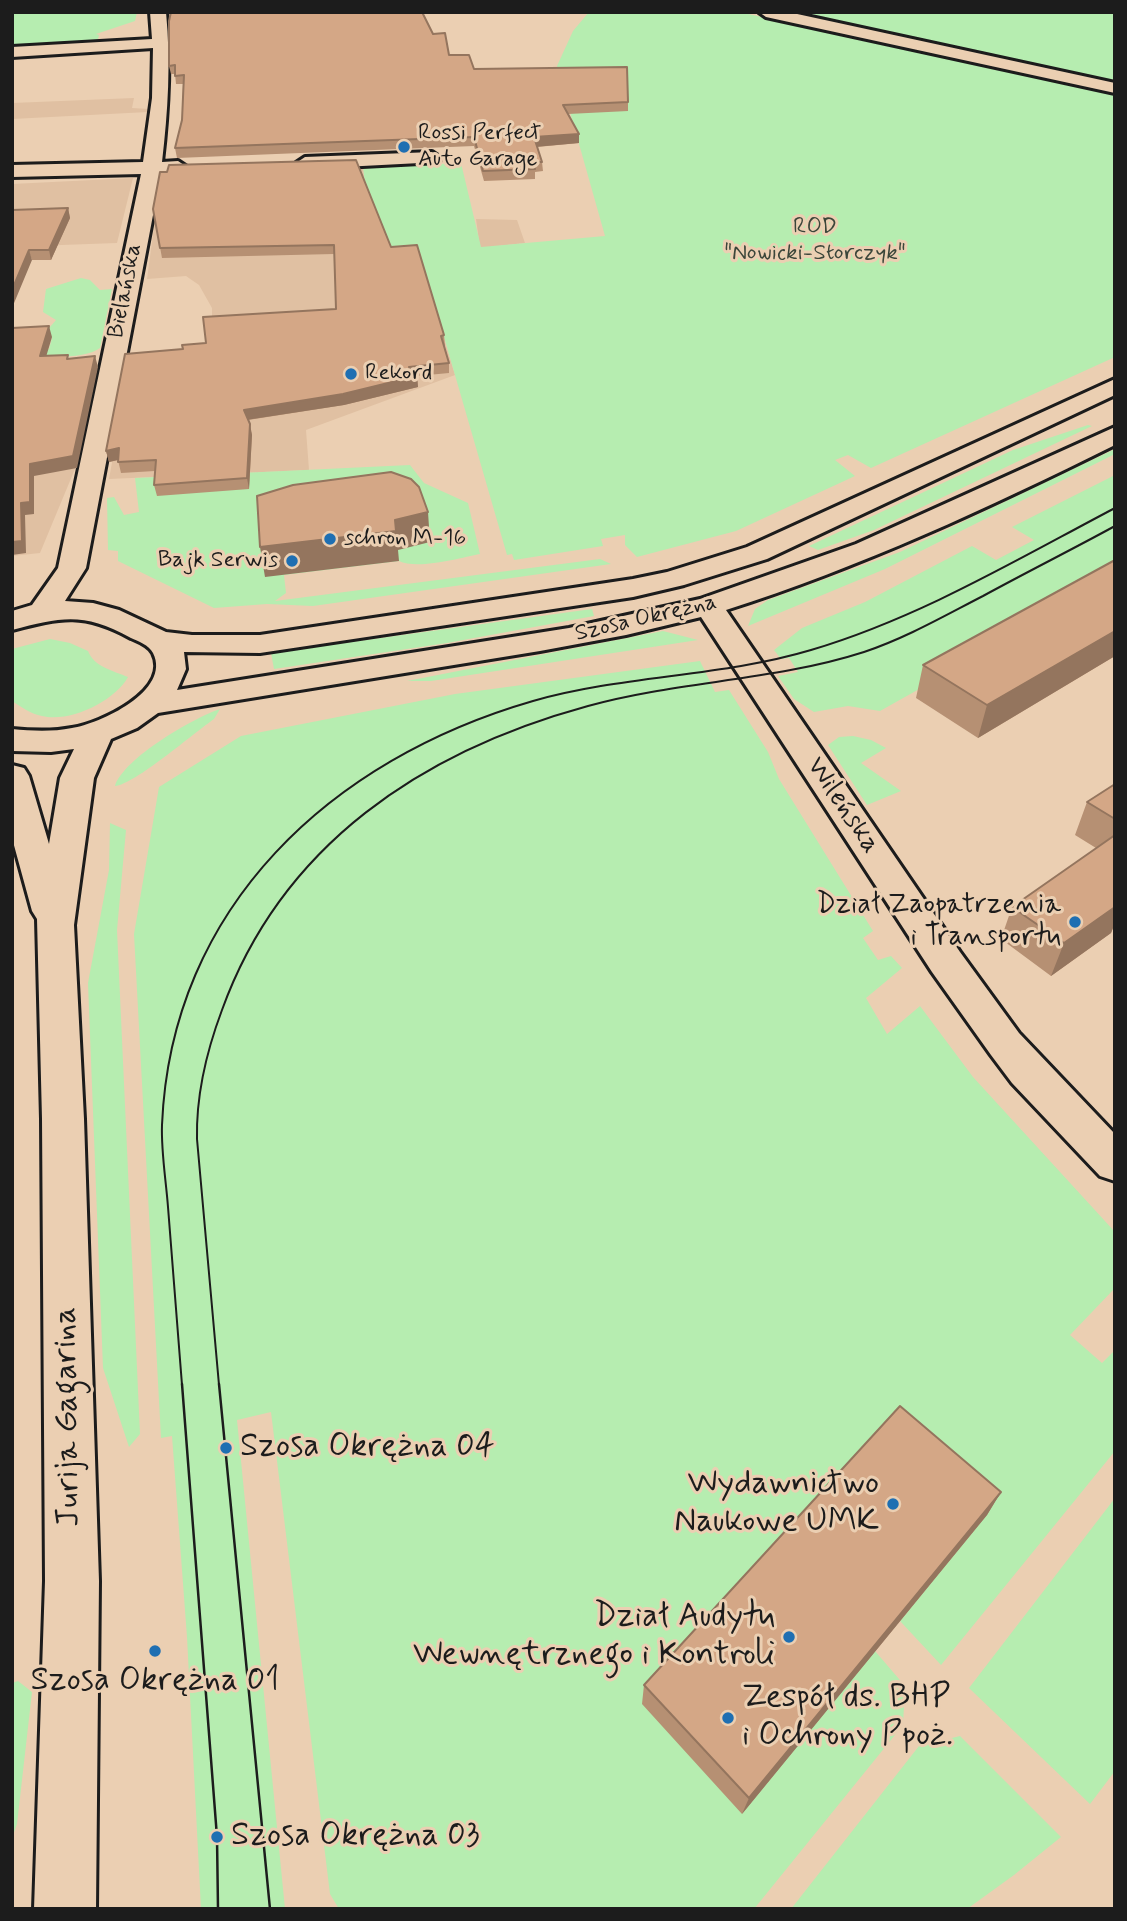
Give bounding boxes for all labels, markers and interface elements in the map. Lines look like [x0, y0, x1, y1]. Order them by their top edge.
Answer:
place label: Rossi Perfect Auto Garage [418, 120, 541, 174]
marker: Rossi Perfect Auto Garage [396, 139, 412, 155]
park label: ROD "Nowicki-Storczyk" [724, 214, 906, 268]
street label: Bielańska [103, 241, 149, 341]
place label: Rekord [365, 360, 432, 388]
marker: Rekord [343, 366, 359, 382]
place label: schron M-16 [344, 525, 466, 553]
marker: schron M-16 [322, 531, 338, 547]
place label: Bajk Serwis [158, 547, 278, 575]
marker: Bajk Serwis [284, 553, 300, 569]
street label: Szosa Okrężna [572, 589, 720, 649]
street label: Wileńska [798, 752, 886, 860]
place label: Dział Zaopatrzenia i Transportu [817, 889, 1061, 955]
marker: Dział Zaopatrzenia i Transportu [1067, 914, 1083, 930]
street label: Jurija Gagarina [47, 1307, 91, 1527]
place label: Szosa Okrężna 04 [240, 1428, 495, 1468]
marker: Szosa Okrężna 04 [218, 1440, 234, 1456]
place label: Wydawnictwo Naukowe UMK [674, 1465, 879, 1543]
marker: Wydawnictwo Naukowe UMK [885, 1496, 901, 1512]
place label: Dział Audytu Wewnętrznego i Kontroli [413, 1598, 775, 1676]
marker: Dział Audytu Wewnętrznego i Kontroli [781, 1629, 797, 1645]
marker: Szosa Okrężna 01 [147, 1643, 163, 1659]
place label: Szosa Okrężna 01 [31, 1662, 279, 1702]
place label: Zespół ds. BHP i Ochrony Ppoż. [742, 1679, 953, 1757]
marker: Zespół ds. BHP i Ochrony Ppoż. [720, 1710, 736, 1726]
place label: Szosa Okrężna 03 [231, 1817, 480, 1857]
marker: Szosa Okrężna 03 [209, 1829, 225, 1845]

